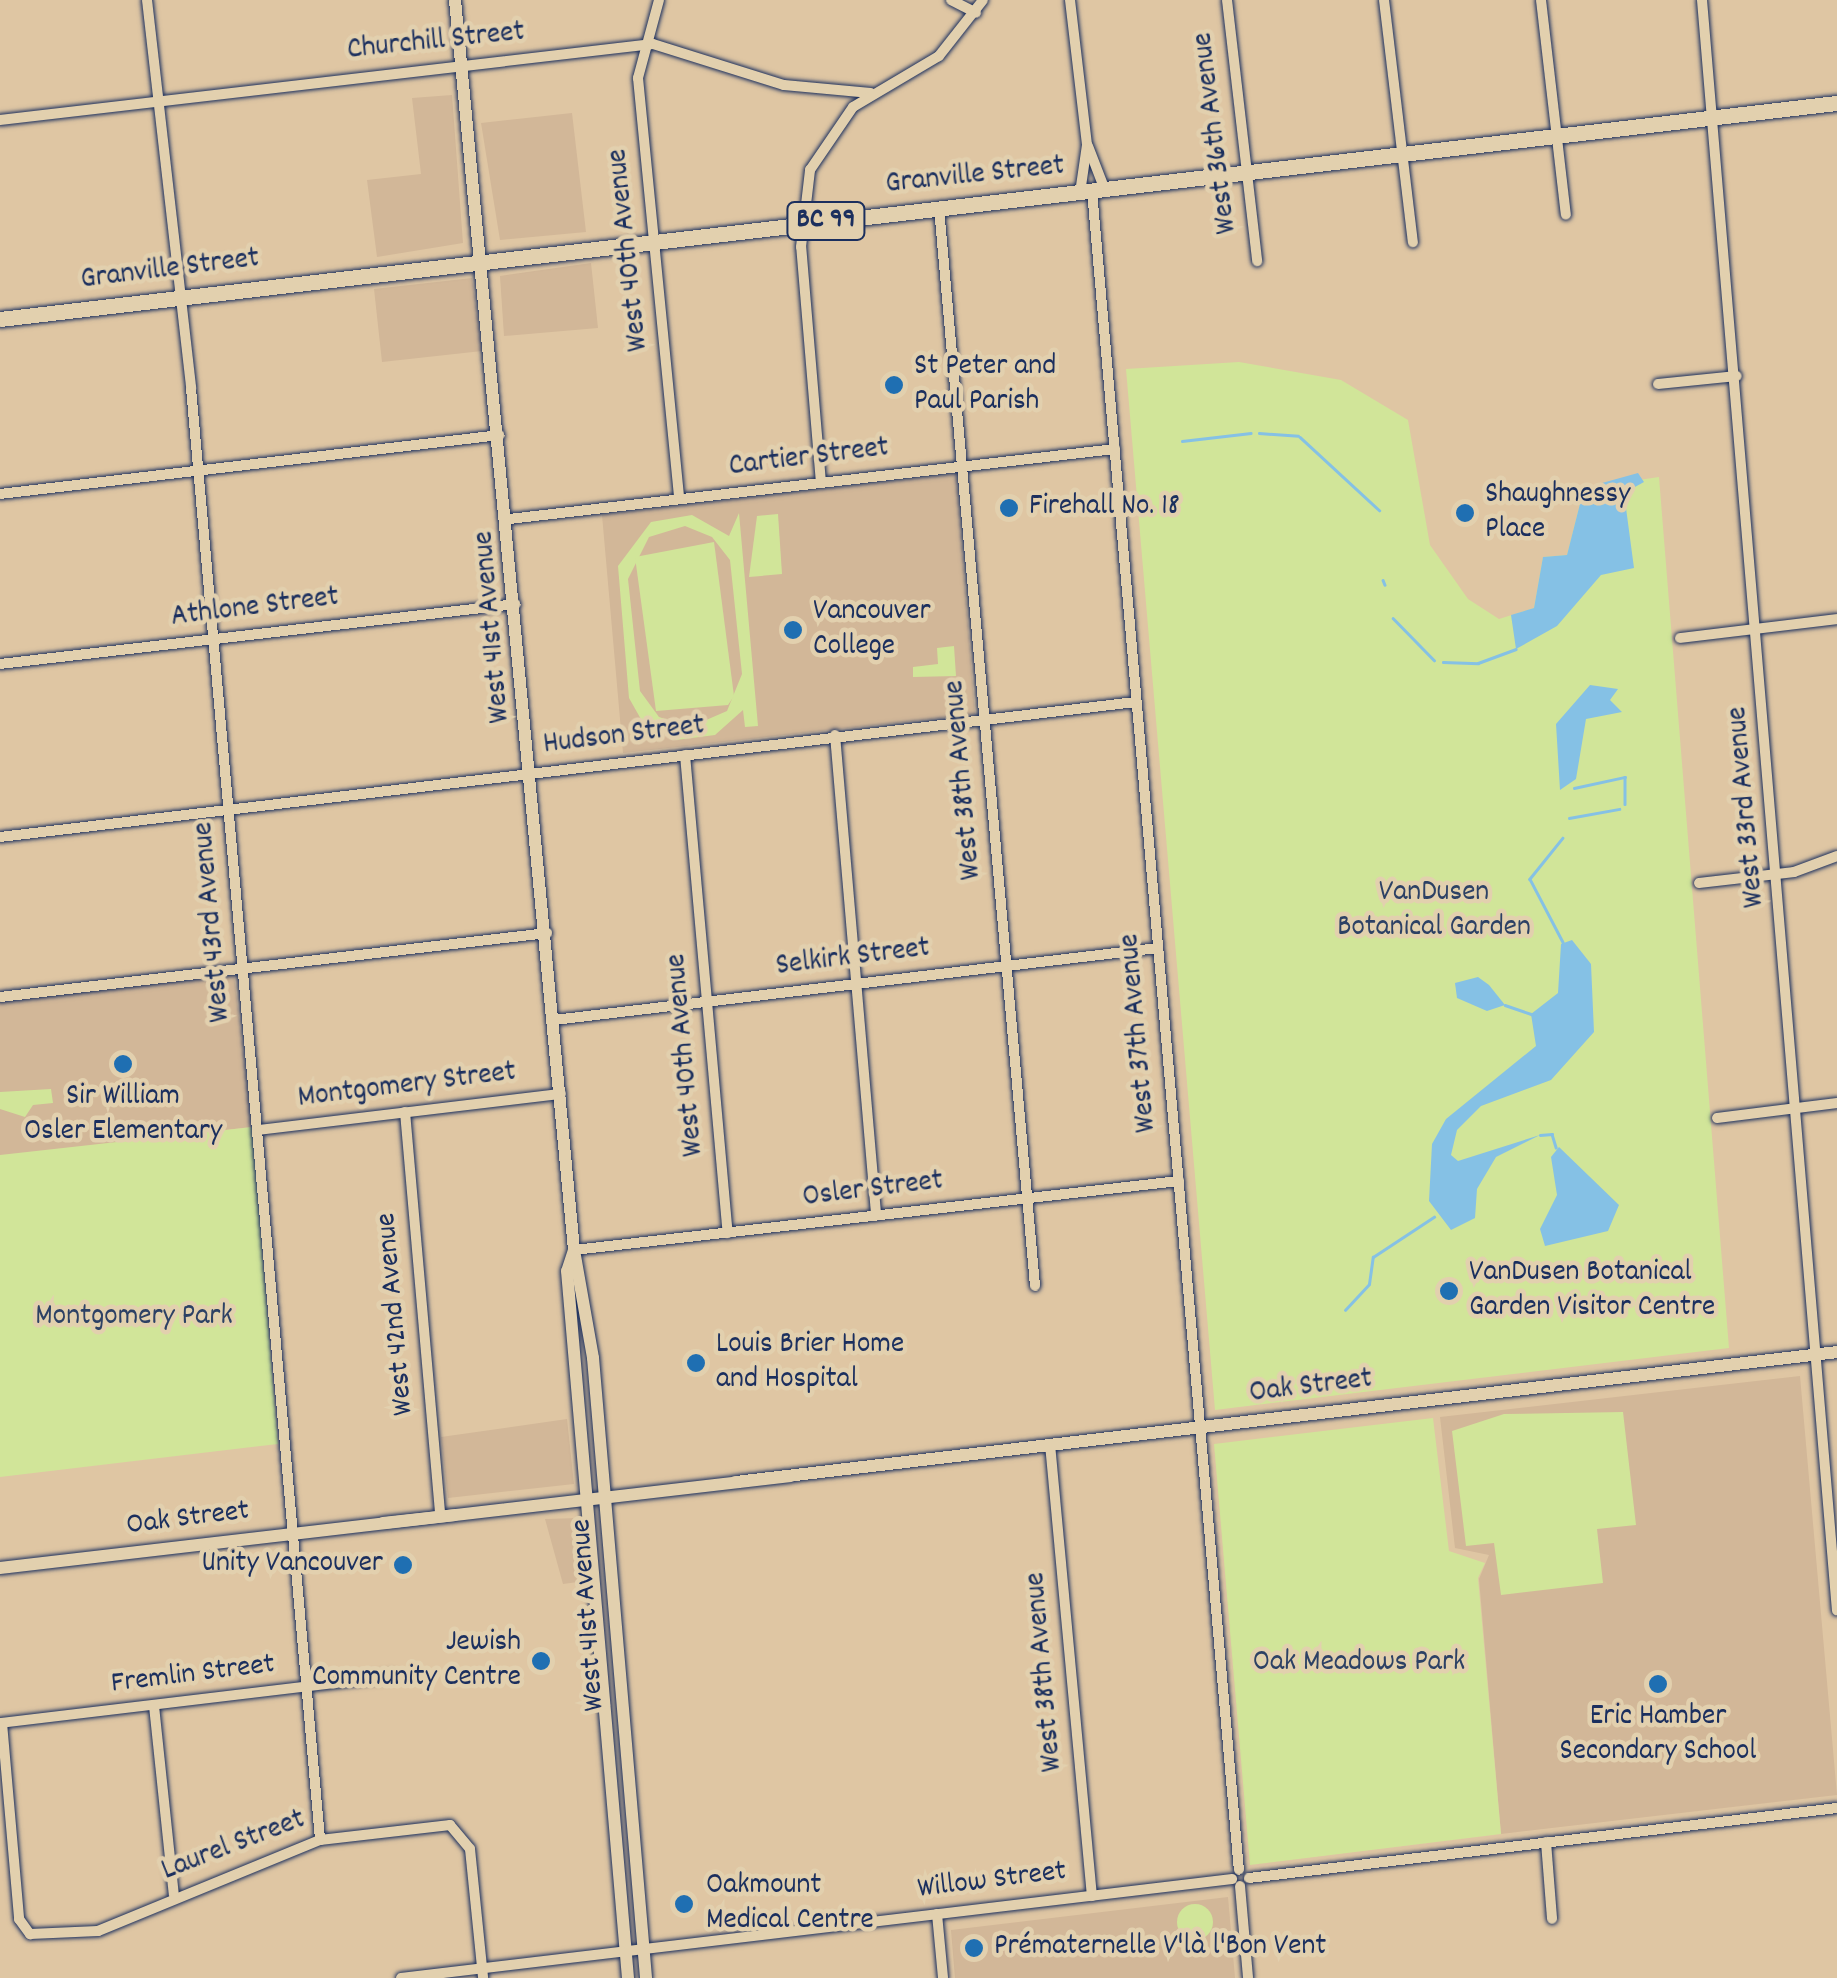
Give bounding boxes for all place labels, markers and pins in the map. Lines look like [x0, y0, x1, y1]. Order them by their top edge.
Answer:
place label: St Peter and Paul Parish [914, 350, 1056, 420]
marker: St Peter and Paul Parish [883, 374, 905, 396]
place label: Shaughnessy Place [1485, 478, 1630, 548]
place label: Firehall No. 18 [1029, 490, 1180, 526]
marker: Firehall No. 18 [998, 497, 1020, 519]
marker: Shaughnessy Place [1454, 502, 1476, 524]
place label: Vancouver College [813, 595, 931, 666]
marker: Vancouver College [782, 619, 804, 641]
marker: Sir William Osler Elementary [112, 1053, 134, 1075]
place label: Sir William Osler Elementary [24, 1080, 222, 1150]
place label: VanDusen Botanical Garden Visitor Centre [1469, 1256, 1715, 1326]
marker: VanDusen Botanical Garden Visitor Centre [1438, 1280, 1460, 1302]
place label: Louis Brier Home and Hospital [716, 1328, 904, 1398]
marker: Louis Brier Home and Hospital [685, 1352, 707, 1374]
place label: Unity Vancouver [202, 1547, 383, 1583]
marker: Unity Vancouver [392, 1554, 414, 1576]
place label: Jewish Community Centre [312, 1626, 521, 1696]
marker: Jewish Community Centre [530, 1650, 552, 1672]
marker: Eric Hamber Secondary School [1647, 1673, 1669, 1695]
place label: Eric Hamber Secondary School [1560, 1700, 1756, 1770]
place label: Oakmount Medical Centre [706, 1869, 874, 1940]
marker: Oakmount Medical Centre [671, 1891, 697, 1917]
place label: Prématernelle V'là l'Bon Vent [994, 1930, 1326, 1966]
marker: Prématernelle V'là l'Bon Vent [963, 1937, 985, 1959]

